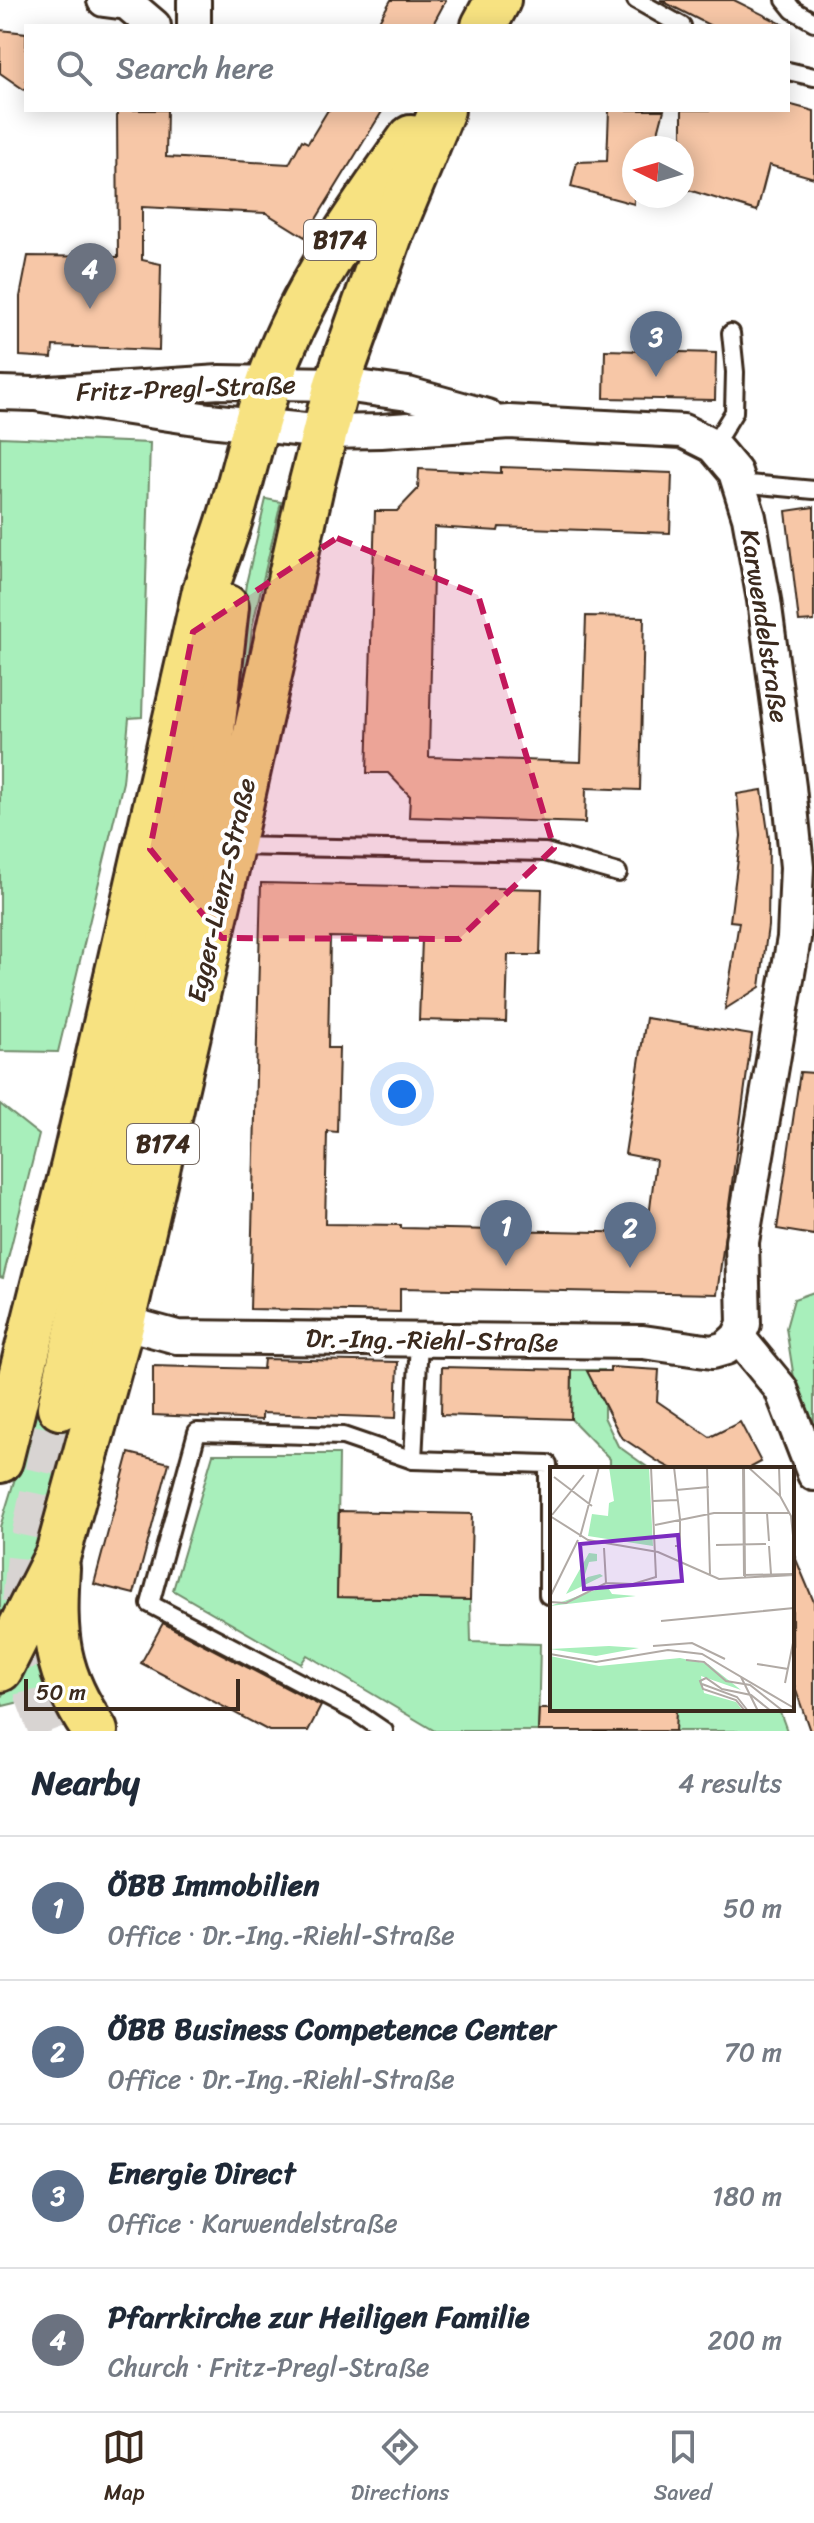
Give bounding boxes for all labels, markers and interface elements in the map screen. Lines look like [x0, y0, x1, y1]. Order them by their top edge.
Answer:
search box [24, 24, 790, 112]
text: Search here [116, 41, 274, 95]
icon: search [52, 46, 96, 90]
north arrow [622, 136, 694, 208]
road number: B174 [304, 220, 376, 260]
pin: 4 [64, 243, 116, 309]
pin: 3 [630, 311, 682, 377]
street label: Fritz-Pregl-Straße [75, 361, 297, 415]
street label: Karwendelstraße [727, 526, 803, 726]
street label: Egger-Lienz-Straße [173, 773, 269, 1007]
your location [382, 1074, 422, 1114]
road number: B174 [127, 1124, 199, 1164]
pin: 1 [480, 1200, 532, 1266]
pin: 2 [604, 1202, 656, 1268]
street label: Dr.-Ing.-Riehl-Straße [305, 1315, 559, 1365]
inset map [550, 1467, 794, 1711]
text: 50 m [36, 1673, 86, 1712]
scale bar [24, 1675, 240, 1711]
text: Nearby [32, 1753, 140, 1813]
text: 4 results [678, 1760, 782, 1806]
text: ÖBB Immobilien [108, 1858, 319, 1912]
text: 1 [52, 1885, 64, 1931]
text: 50 m [723, 1885, 782, 1931]
text: Office · Dr.-Ing.-Riehl-Straße [108, 1912, 455, 1958]
text: ÖBB Business Competence Center [108, 2002, 556, 2056]
text: 2 [50, 2029, 66, 2075]
text: 70 m [724, 2029, 782, 2075]
text: Office · Dr.-Ing.-Riehl-Straße [108, 2056, 455, 2102]
text: Energie Direct [108, 2146, 295, 2200]
text: 3 [51, 2173, 65, 2219]
text: 180 m [712, 2173, 782, 2219]
text: Office · Karwendelstraße [108, 2200, 398, 2246]
text: Pfarrkirche zur Heiligen Familie [108, 2290, 530, 2344]
text: 4 [50, 2317, 66, 2363]
text: 200 m [707, 2317, 782, 2363]
text: Church · Fritz-Pregl-Straße [108, 2344, 429, 2390]
tab: Map [102, 2425, 146, 2512]
tab: Directions [351, 2425, 449, 2512]
tab: Saved [654, 2425, 712, 2512]

